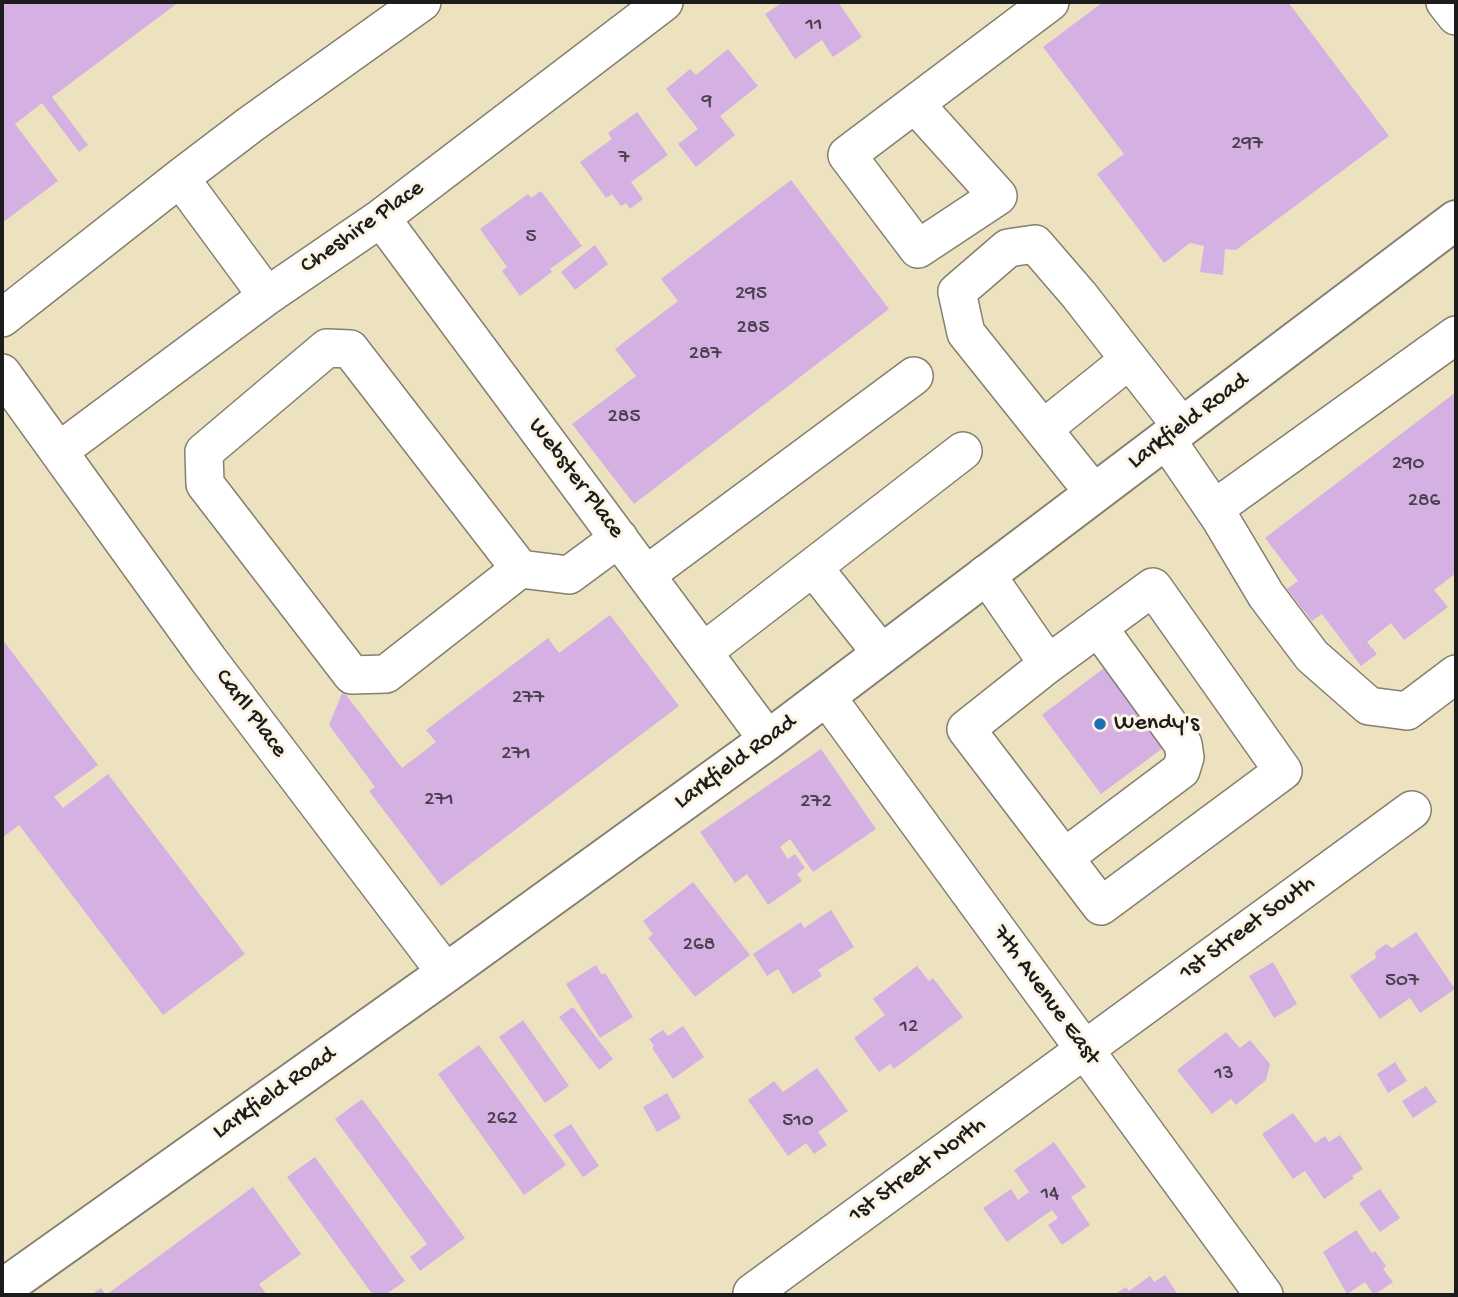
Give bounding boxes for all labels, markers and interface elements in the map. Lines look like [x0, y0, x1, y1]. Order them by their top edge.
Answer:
house number: 11 [806, 13, 822, 39]
house number: 9 [702, 90, 712, 116]
house number: 297 [1231, 132, 1263, 158]
house number: 7 [619, 146, 629, 172]
street label: Cheshire Place [296, 175, 430, 281]
house number: 5 [525, 225, 537, 251]
house number: 295 [735, 282, 767, 308]
house number: 285 [737, 316, 769, 342]
house number: 287 [689, 342, 721, 368]
street label: Larkfield Road [1123, 367, 1255, 477]
house number: 285 [608, 405, 640, 431]
street label: Webster Place [520, 413, 630, 545]
house number: 290 [1392, 452, 1424, 478]
house number: 286 [1408, 489, 1440, 515]
street label: Carll Place [207, 664, 293, 764]
house number: 277 [512, 686, 544, 712]
street label: Larkfield Road [669, 709, 803, 817]
place label: Wendy's [1114, 710, 1199, 738]
marker: Wendy's [1092, 716, 1108, 732]
house number: 271 [501, 742, 531, 768]
house number: 271 [424, 788, 454, 814]
house number: 272 [800, 790, 832, 816]
street label: 1st Street South [1174, 870, 1322, 988]
street label: 7th Avenue East [985, 921, 1105, 1071]
house number: 268 [683, 933, 715, 959]
house number: 507 [1385, 969, 1419, 995]
house number: 12 [900, 1015, 918, 1041]
street label: Larkfield Road [208, 1041, 342, 1147]
house number: 13 [1214, 1062, 1234, 1088]
house number: 262 [486, 1107, 518, 1133]
house number: 510 [782, 1109, 814, 1135]
street label: 1st Street North [844, 1111, 992, 1231]
house number: 14 [1041, 1182, 1059, 1208]

